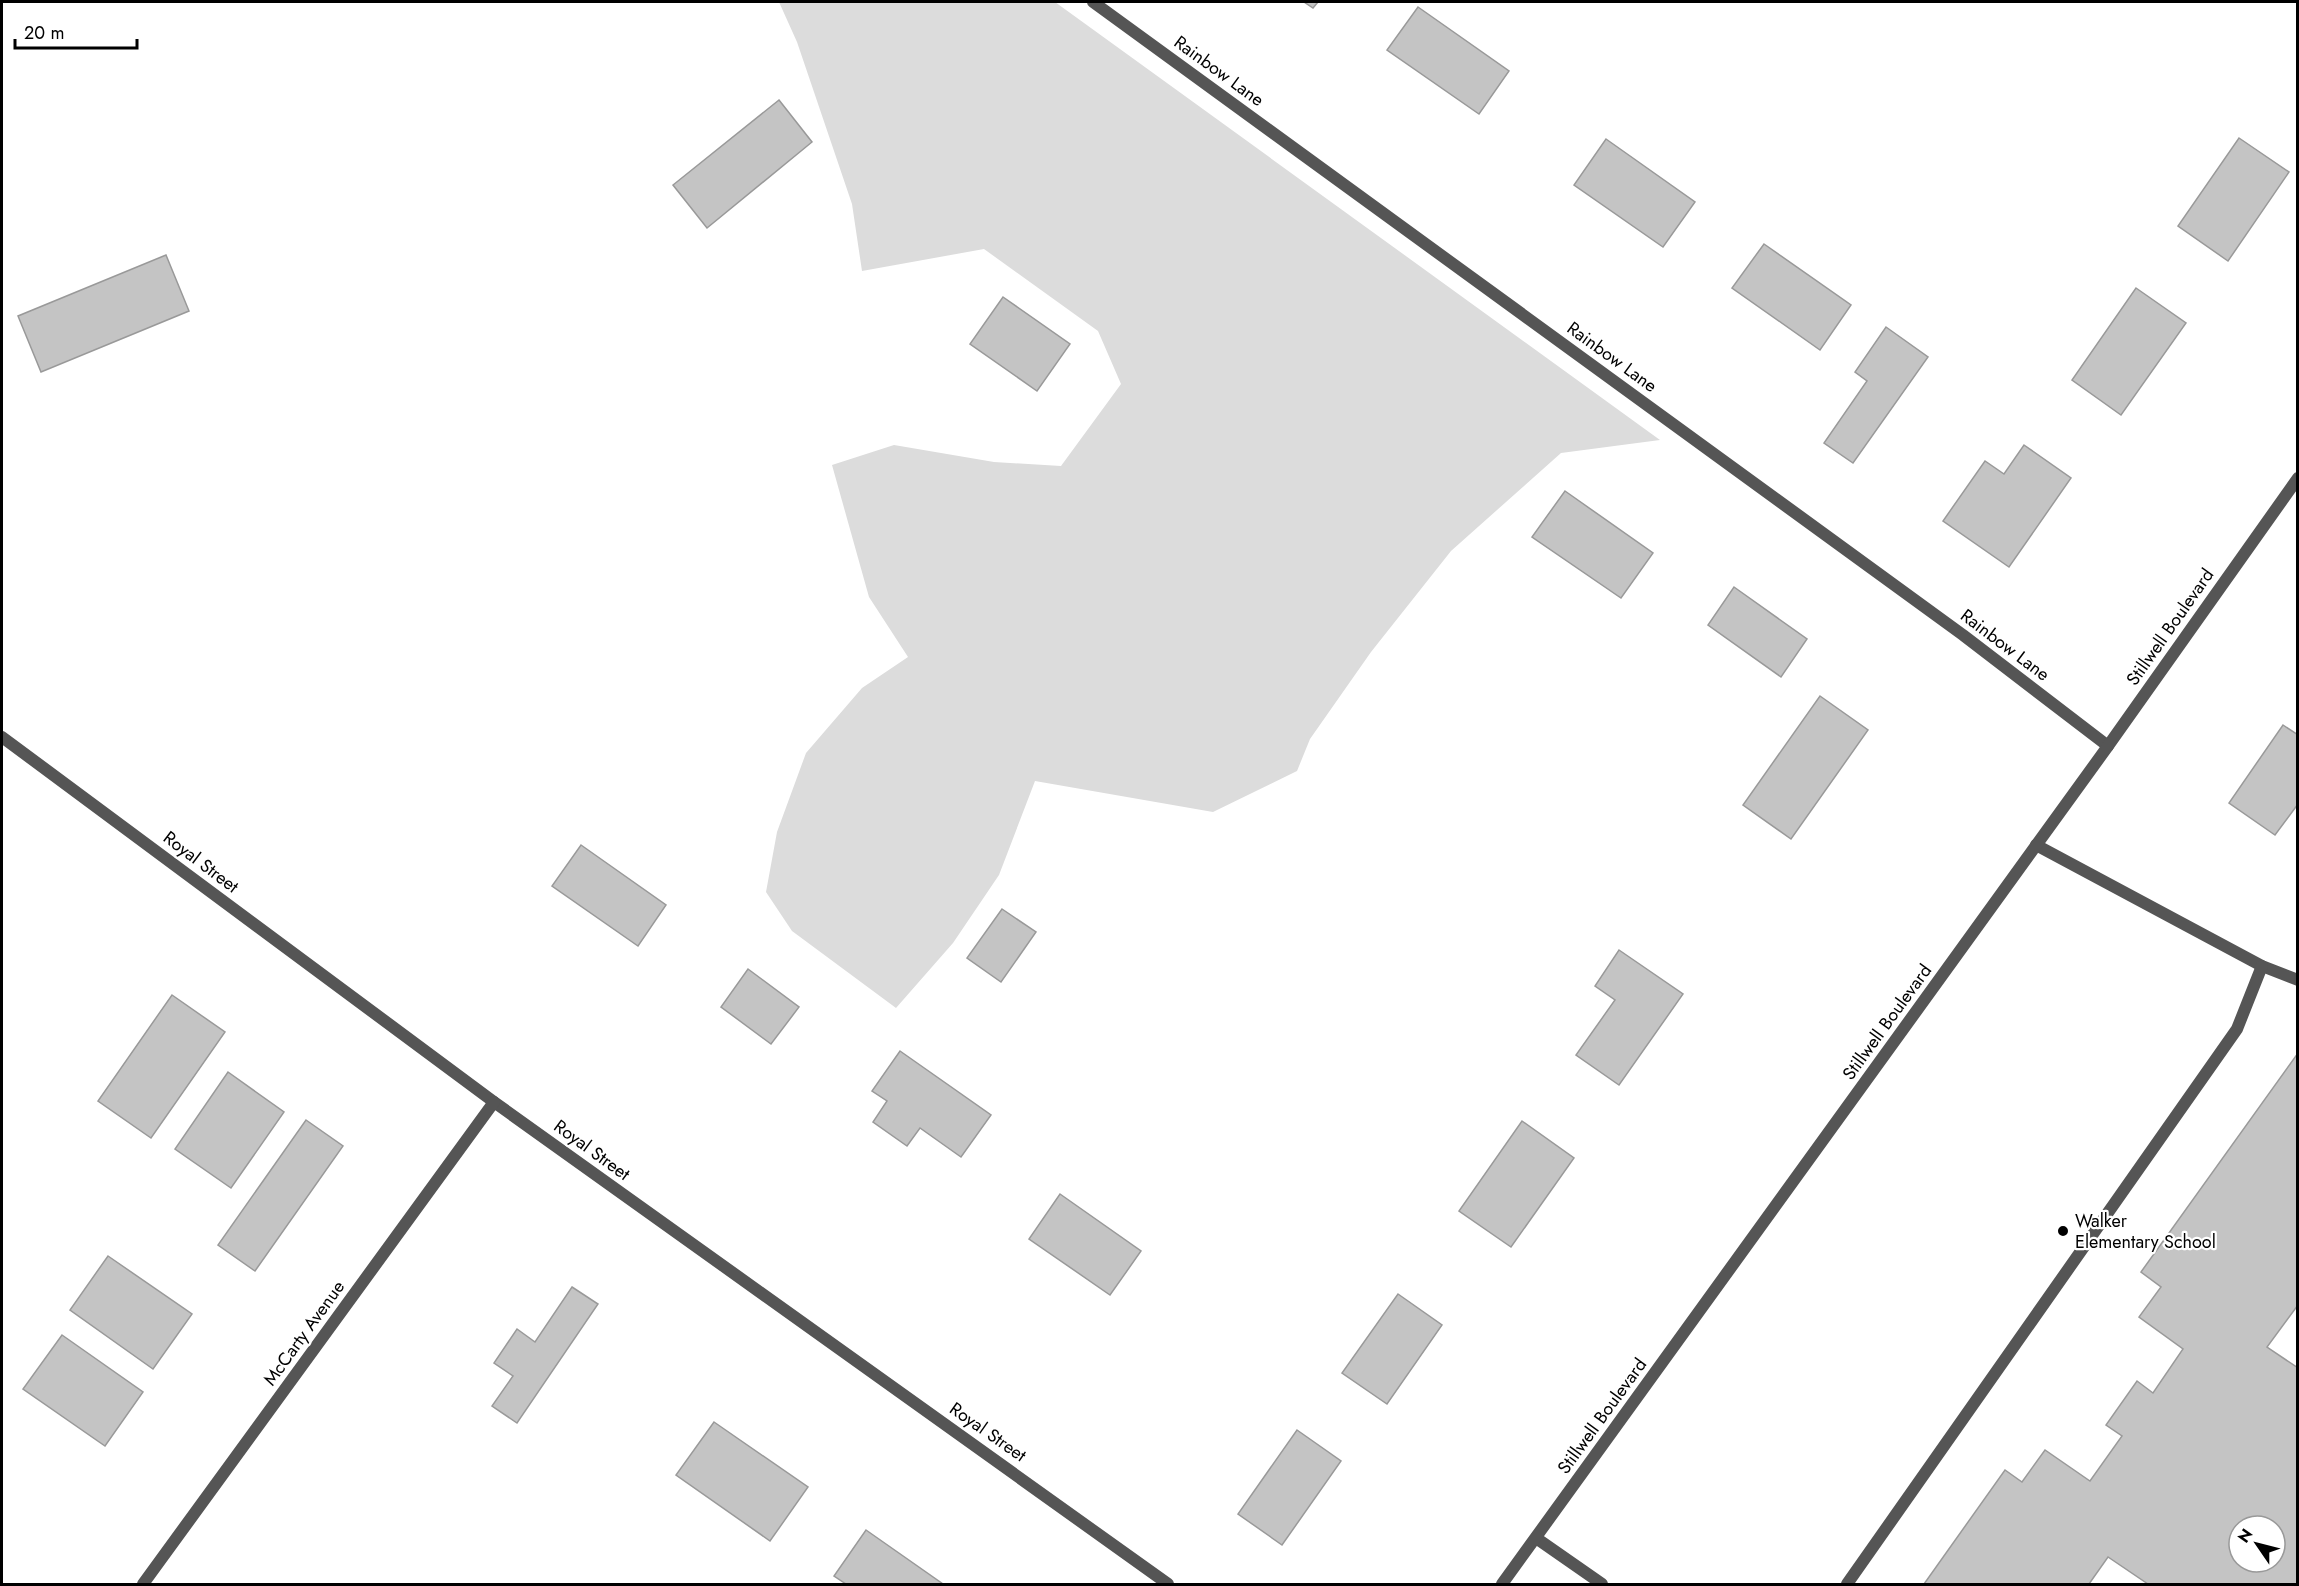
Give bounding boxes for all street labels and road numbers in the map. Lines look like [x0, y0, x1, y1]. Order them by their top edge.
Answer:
street label: Rainbow Lane [1169, 29, 1269, 113]
street label: Rainbow Lane [1562, 315, 1662, 399]
street label: Stillwell Boulevard [2120, 563, 2220, 691]
street label: Rainbow Lane [1955, 603, 2055, 687]
street label: Royal Street [158, 825, 245, 899]
street label: Stillwell Boulevard [1836, 959, 1938, 1085]
street label: Royal Street [548, 1113, 636, 1187]
street label: McCarty Avenue [257, 1275, 351, 1391]
street label: Stillwell Boulevard [1551, 1353, 1653, 1479]
street label: Royal Street [944, 1396, 1032, 1468]

